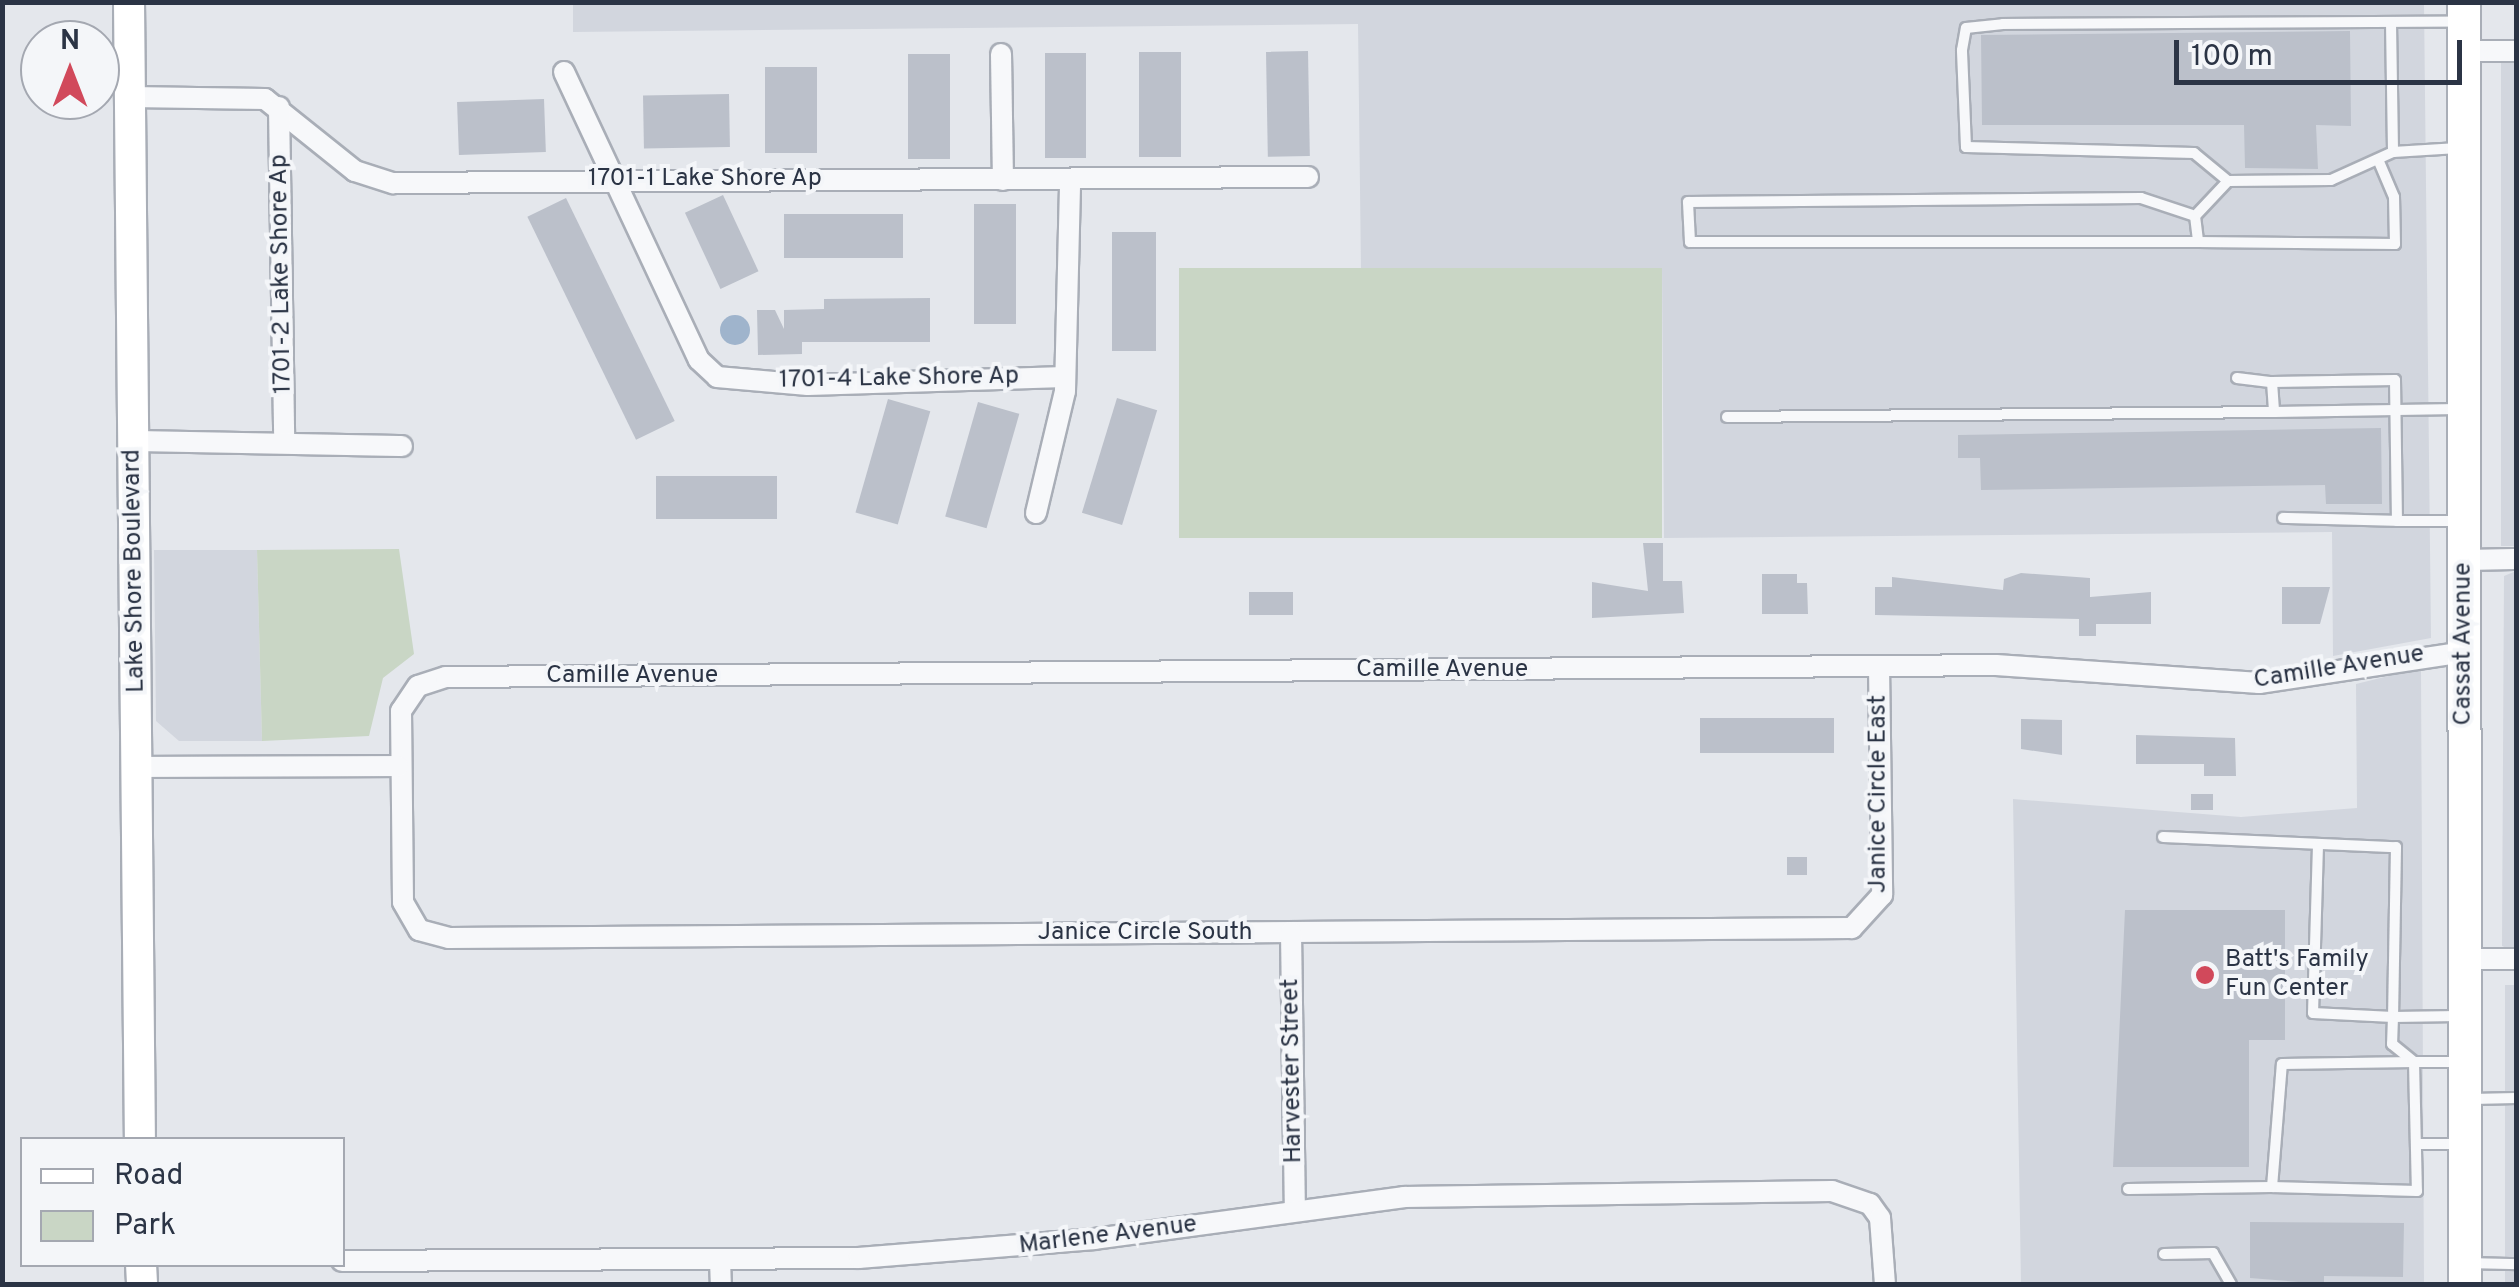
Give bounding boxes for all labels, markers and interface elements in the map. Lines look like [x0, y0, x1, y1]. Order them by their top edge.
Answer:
north arrow [20, 20, 120, 120]
scale bar [2179, 20, 2466, 82]
text: N [60, 24, 80, 60]
text: 100 m [2191, 39, 2273, 76]
street label: 1701-2 Lake Shore Ap [265, 153, 299, 395]
street label: 1701-1 Lake Shore Ap [588, 164, 822, 194]
street label: 1701-4 Lake Shore Ap [778, 362, 1020, 396]
street label: Lake Shore Boulevard [118, 449, 152, 693]
street label: Cassat Avenue [2449, 562, 2479, 726]
street label: Camille Avenue [2251, 640, 2427, 696]
street label: Camille Avenue [1355, 655, 1529, 685]
street label: Camille Avenue [545, 661, 719, 691]
street label: Janice Circle East [1864, 695, 1894, 893]
street label: Janice Circle South [1037, 918, 1253, 948]
place label: Batt's Family Fun Center [2225, 946, 2369, 1005]
marker: Batt's Family Fun Center [2194, 964, 2216, 986]
street label: Harvester Street [1276, 978, 1310, 1164]
legend [20, 1137, 345, 1267]
text: Road [114, 1158, 183, 1195]
text: Park [114, 1208, 176, 1245]
street label: Marlene Avenue [1017, 1210, 1199, 1262]

